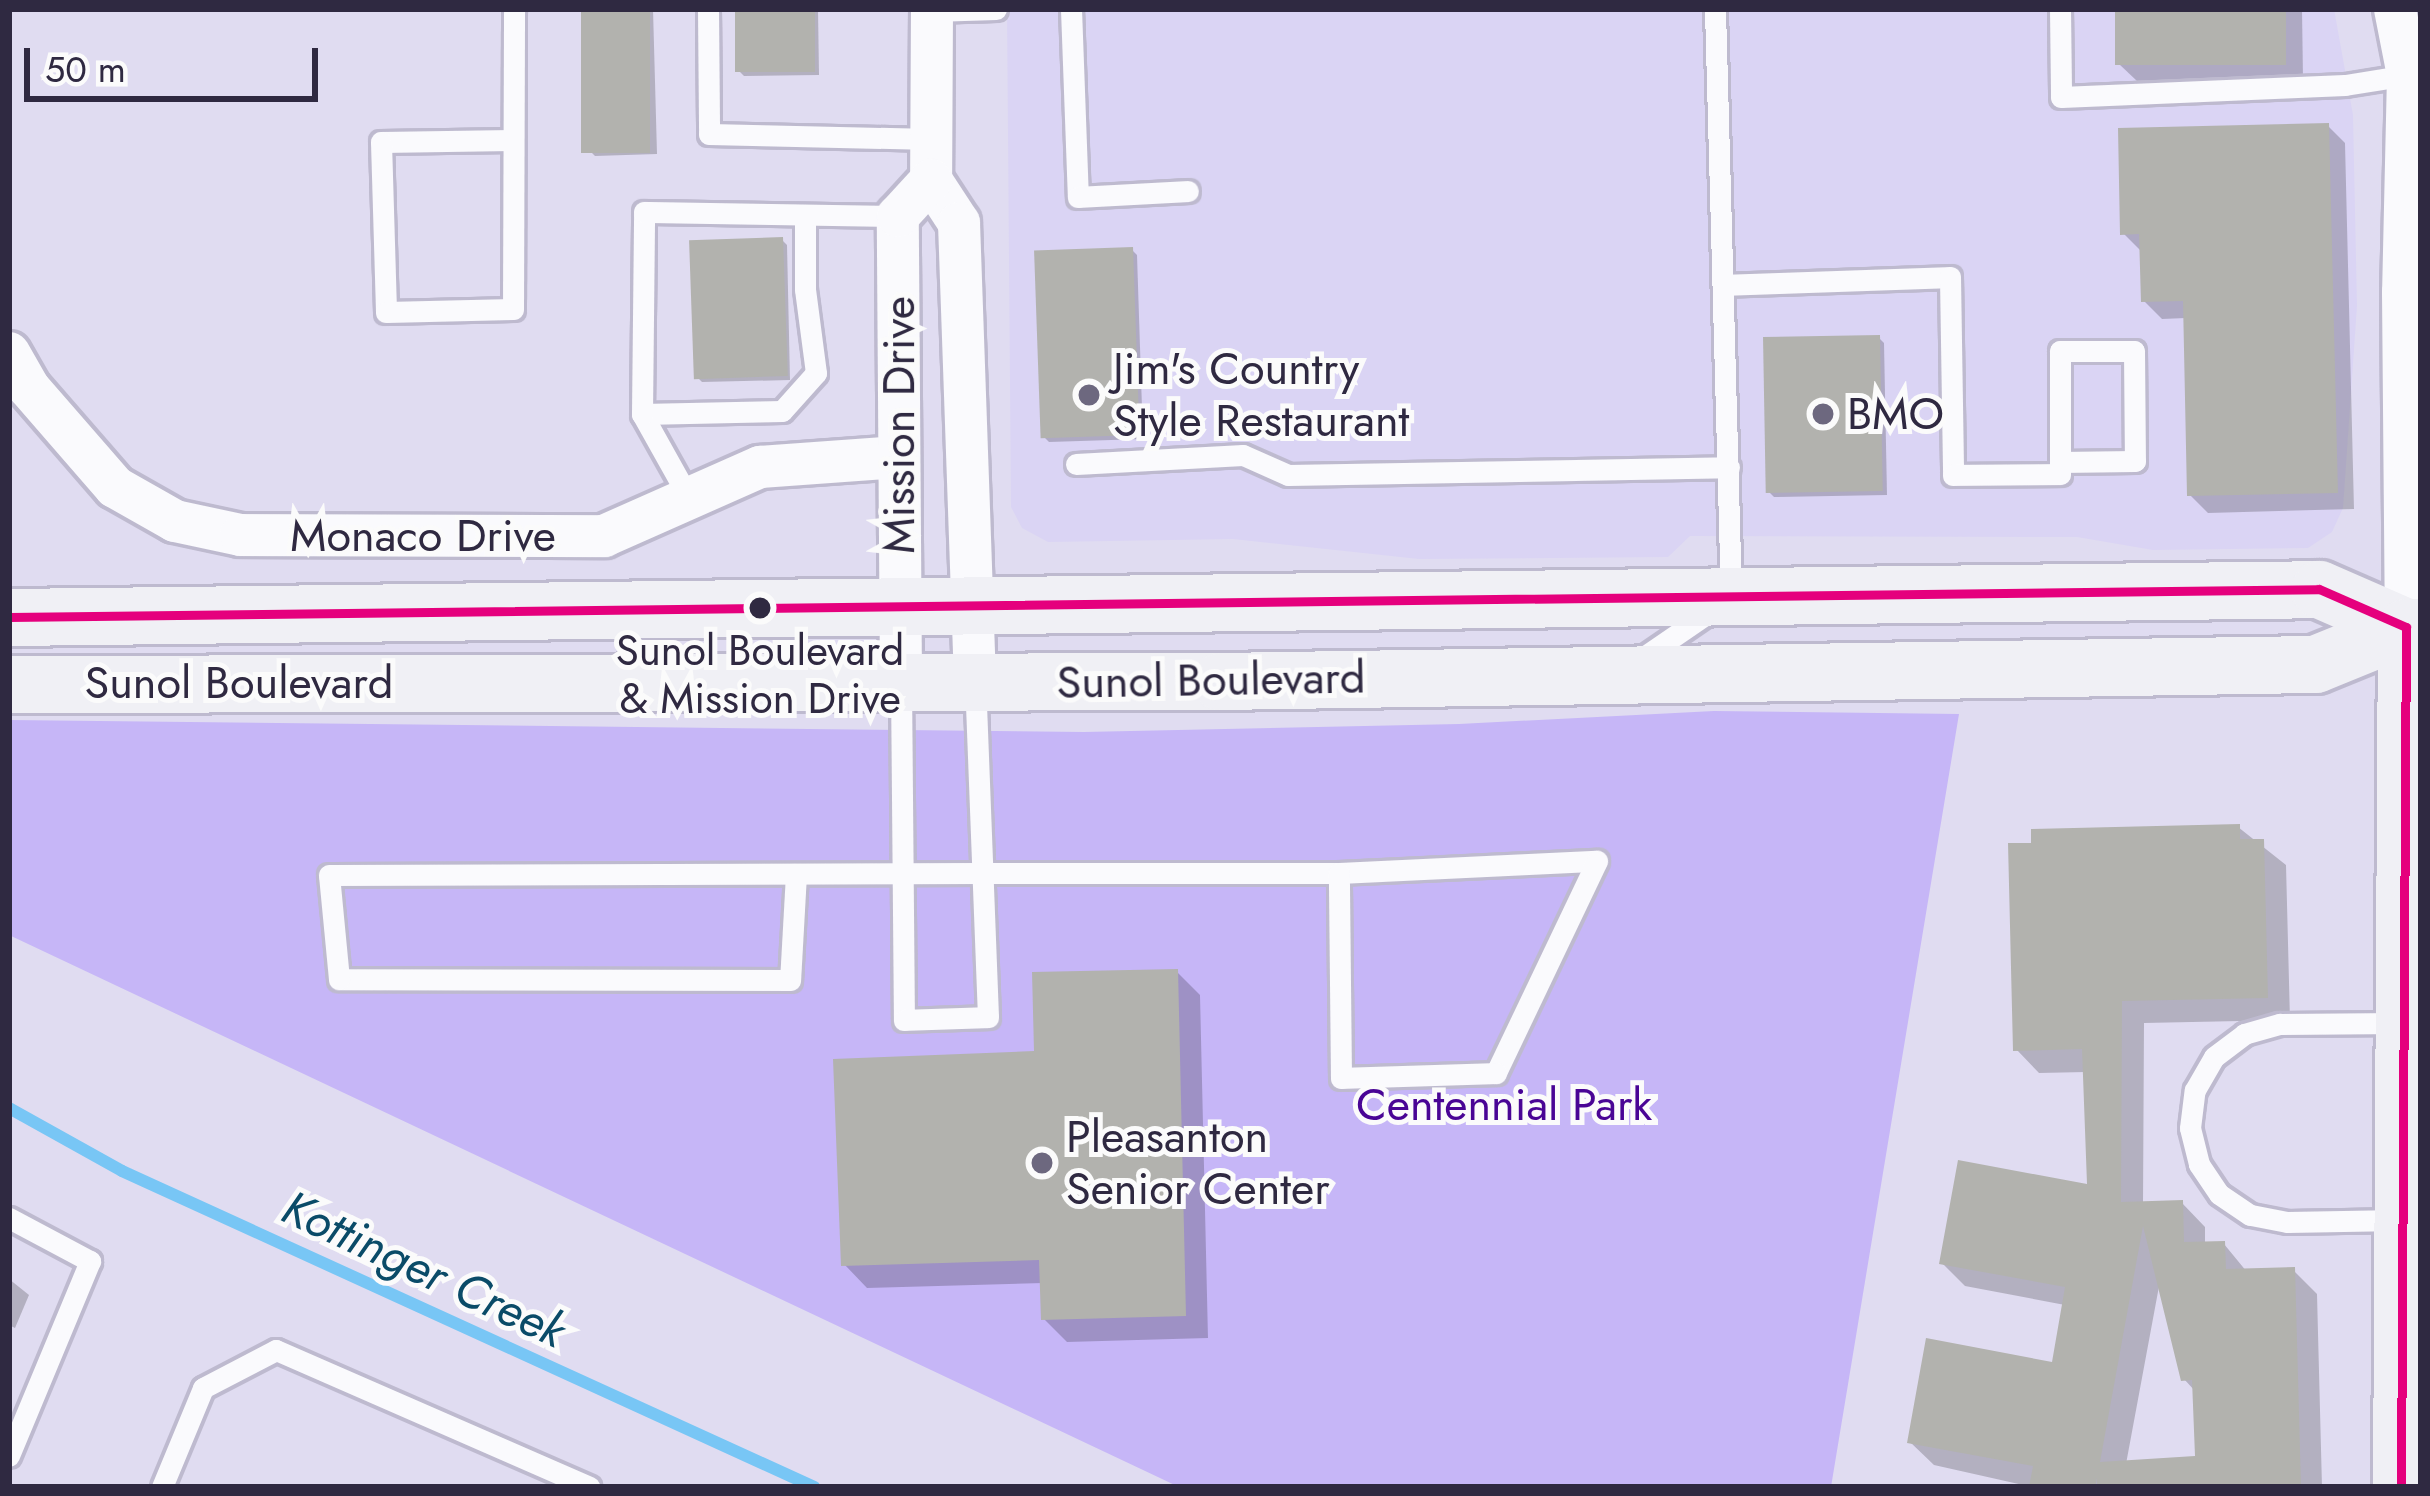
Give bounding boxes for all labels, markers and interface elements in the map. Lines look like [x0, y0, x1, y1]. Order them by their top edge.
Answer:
scale bar [30, 24, 324, 98]
text: 50 m [45, 43, 126, 95]
street label: Mission Drive [872, 296, 926, 554]
place label: Jim's Country Style Restaurant [1113, 342, 1409, 448]
marker: Jim's Country Style Restaurant [1076, 382, 1102, 408]
place label: BMO [1847, 387, 1944, 441]
marker: BMO [1810, 401, 1836, 427]
street label: Monaco Drive [290, 509, 556, 563]
marker: Sunol Boulevard & Mission Drive [749, 597, 771, 619]
place label: Sunol Boulevard & Mission Drive [616, 626, 904, 724]
street label: Sunol Boulevard [1056, 650, 1366, 710]
street label: Sunol Boulevard [84, 656, 394, 710]
park label: Centennial Park [1356, 1078, 1652, 1132]
place label: Pleasanton Senior Center [1066, 1110, 1330, 1216]
marker: Pleasanton Senior Center [1029, 1150, 1055, 1176]
water label: Kottinger Creek [273, 1178, 575, 1360]

